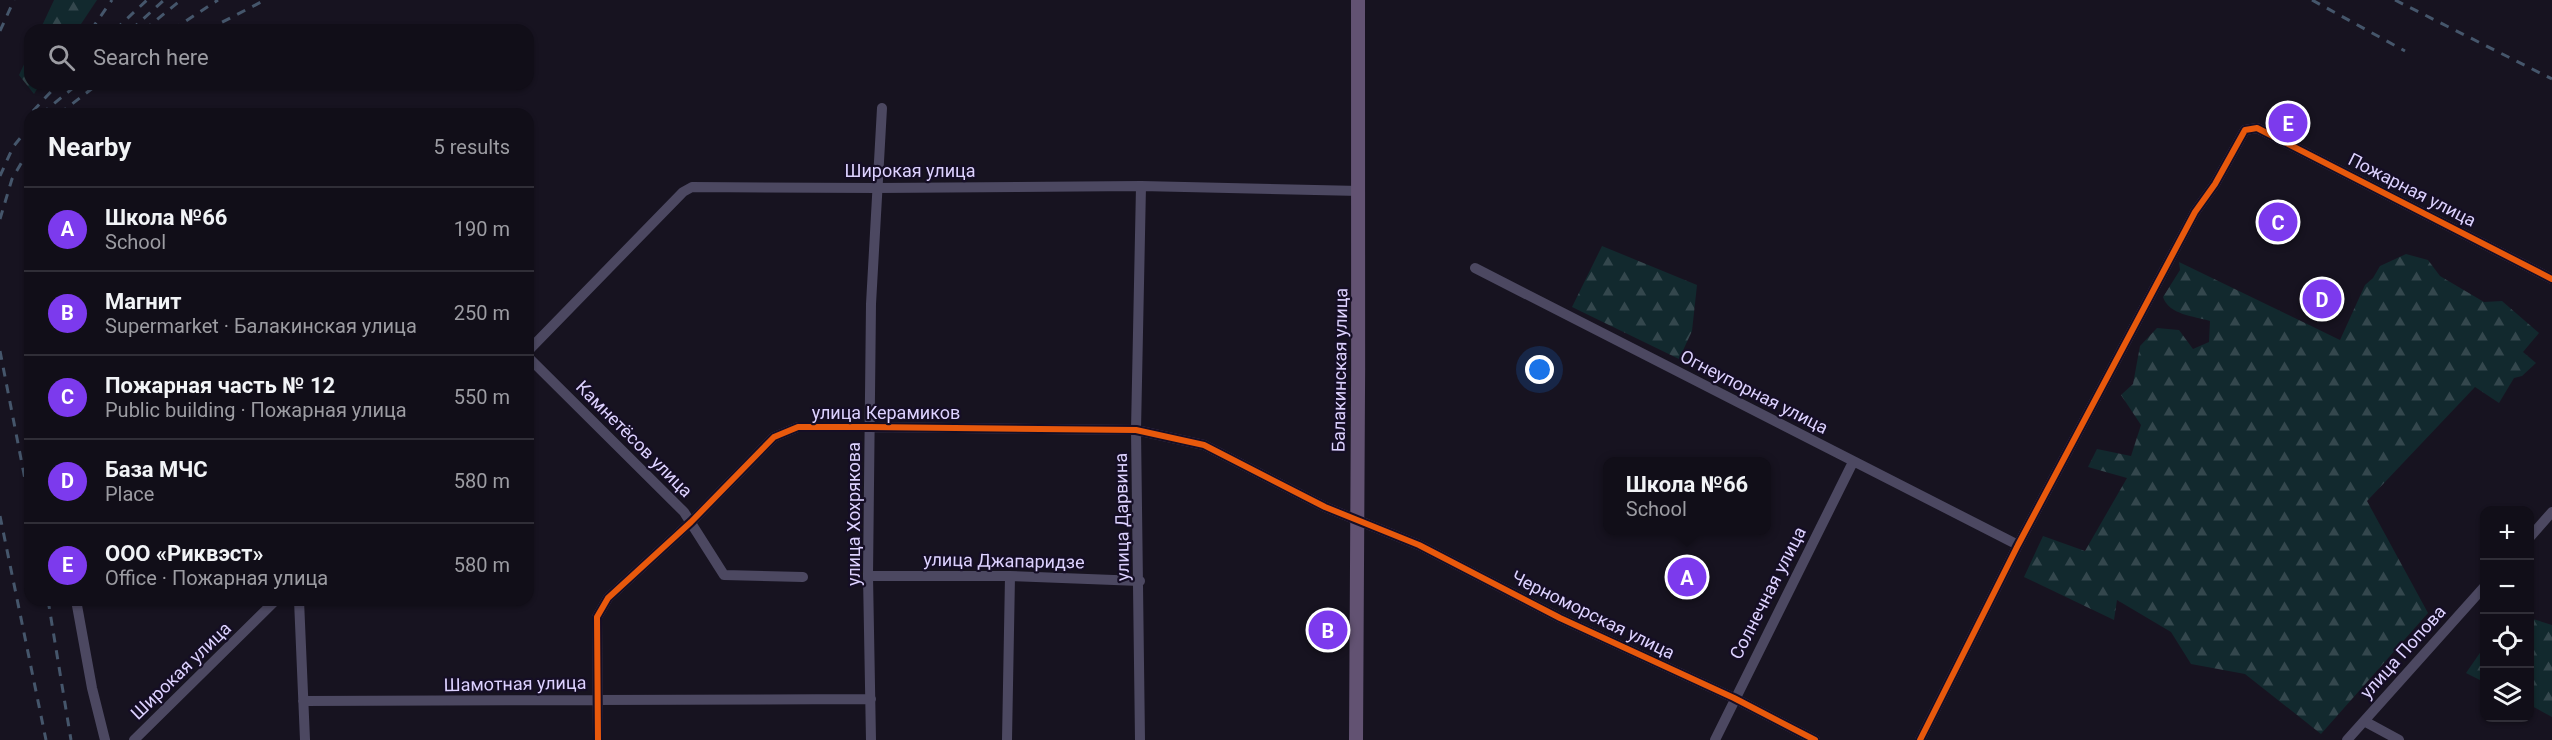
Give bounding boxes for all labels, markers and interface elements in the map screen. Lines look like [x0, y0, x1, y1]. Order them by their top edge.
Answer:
search box [24, 24, 534, 90]
icon: search [45, 41, 78, 74]
text: Search here [93, 45, 209, 70]
pin: E [2268, 100, 2308, 146]
text: Nearby [48, 132, 131, 162]
text: 5 results [434, 135, 510, 159]
street label: Пожарная улица [2345, 148, 2480, 231]
street label: Широкая улица [845, 160, 975, 181]
pin: C [2258, 200, 2298, 244]
text: Школа №66 [105, 205, 227, 230]
text: A [61, 217, 74, 241]
text: 190 m [454, 217, 510, 241]
text: School [105, 230, 166, 254]
pin: D [2302, 276, 2342, 322]
street label: Балакинская улица [1328, 288, 1351, 452]
text: Магнит [105, 289, 181, 314]
text: B [61, 301, 74, 325]
text: 250 m [454, 301, 510, 325]
text: Supermarket · Балакинская улица [105, 314, 417, 338]
street label: Огнеупорная улица [1677, 345, 1832, 438]
your location [1525, 355, 1554, 384]
text: Пожарная часть № 12 [105, 373, 335, 398]
street label: Камнетёсов улица [572, 376, 697, 501]
text: C [61, 385, 74, 409]
text: 550 m [454, 385, 510, 409]
text: Public building · Пожарная улица [105, 398, 407, 422]
street label: улица Керамиков [812, 402, 960, 423]
street label: улица Хохрякова [843, 442, 864, 586]
street label: улица Дарвина [1110, 453, 1133, 581]
text: База МЧС [105, 457, 208, 482]
popup [1603, 457, 1771, 535]
text: D [61, 469, 74, 493]
text: 580 m [454, 469, 510, 493]
text: Школа №66 [1626, 472, 1748, 497]
text: Place [105, 482, 154, 506]
text: School [1626, 497, 1687, 521]
map controls [2480, 506, 2534, 722]
button: + [2480, 506, 2534, 560]
street label: Солнечная улица [1725, 523, 1810, 663]
text: ООО «Риквэст» [105, 541, 264, 566]
street label: улица Джапаридзе [923, 549, 1085, 572]
text: E [62, 553, 73, 577]
text: 580 m [454, 553, 510, 577]
pin: A [1668, 554, 1706, 600]
button: − [2480, 560, 2534, 614]
text: Office · Пожарная улица [105, 566, 328, 590]
street label: Черноморская улица [1508, 566, 1678, 663]
street label: улица Попова [2355, 601, 2450, 702]
pin: B [1308, 608, 1348, 652]
button: locate [2480, 614, 2534, 668]
street label: Широкая улица [126, 618, 235, 724]
button: layers [2480, 668, 2534, 722]
street label: Шамотная улица [443, 672, 587, 695]

